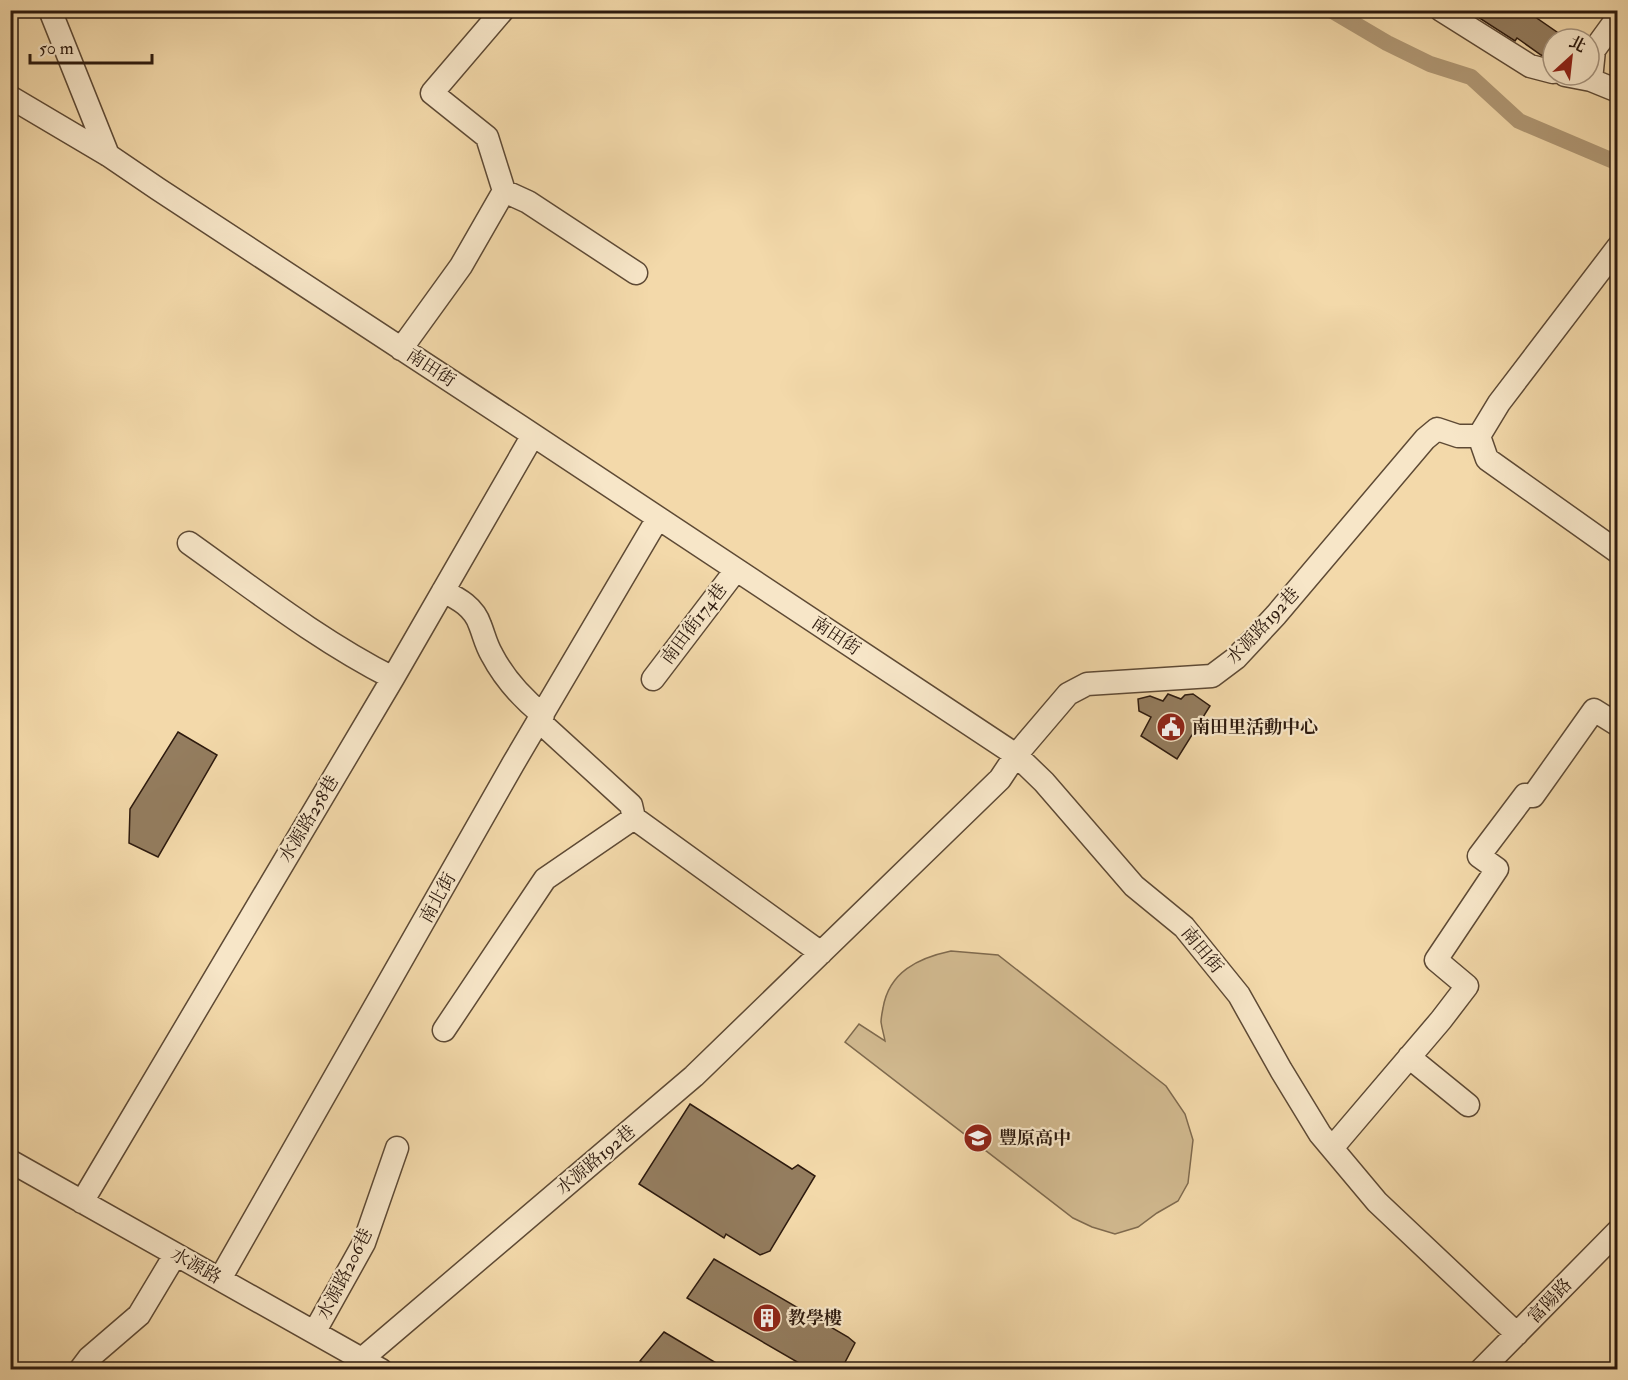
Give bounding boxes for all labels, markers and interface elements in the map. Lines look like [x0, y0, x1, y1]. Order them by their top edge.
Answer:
scale bar [30, 27, 152, 65]
north arrow [1541, 27, 1601, 87]
text: 北 [1566, 32, 1589, 57]
text: 50 m [39, 37, 74, 60]
street label: 南田街 [402, 344, 460, 392]
street label: 南田街174巷 [656, 579, 732, 669]
street label: 水源路192巷 [1222, 583, 1304, 669]
street label: 南田街 [807, 611, 865, 661]
public building icon: 南田里活動中心 [1155, 711, 1187, 743]
place label: 南田里活動中心 [1192, 716, 1318, 739]
street label: 水源路258巷 [274, 771, 344, 867]
street label: 南北街 [415, 869, 461, 927]
street label: 南田街 [1176, 922, 1228, 978]
street label: 水源路192巷 [552, 1120, 640, 1200]
school or university icon: 豐原高中 [962, 1122, 994, 1154]
place label: 豐原高中 [999, 1127, 1071, 1150]
street label: 水源路206巷 [312, 1224, 378, 1324]
street label: 水源路 [167, 1243, 225, 1289]
street label: 富陽路 [1523, 1274, 1577, 1328]
building icon: 教學樓 [751, 1302, 783, 1334]
place label: 教學樓 [788, 1307, 842, 1330]

